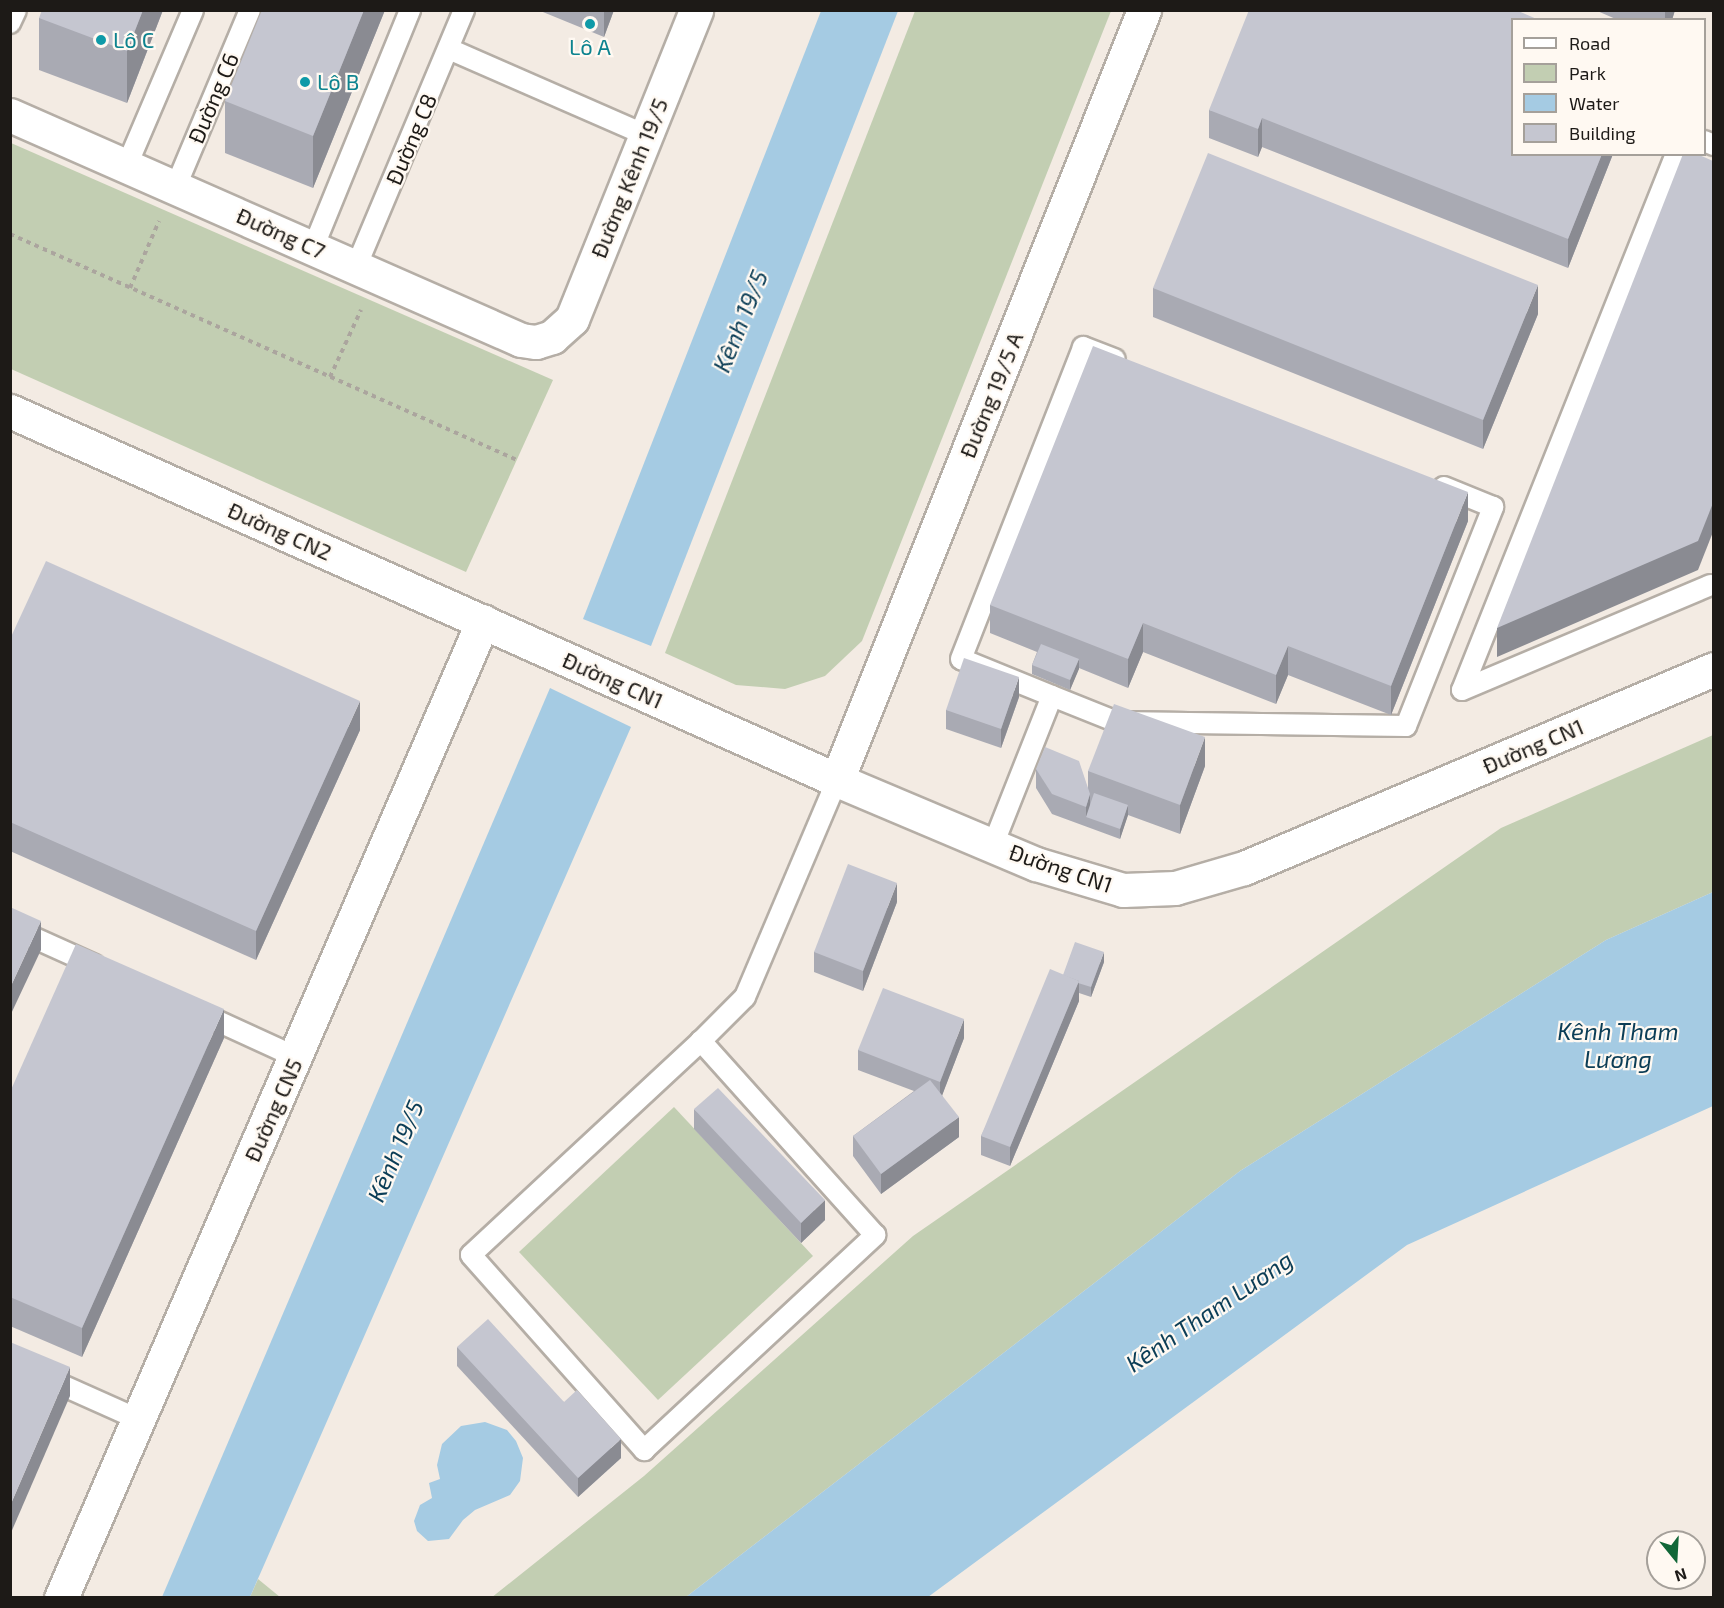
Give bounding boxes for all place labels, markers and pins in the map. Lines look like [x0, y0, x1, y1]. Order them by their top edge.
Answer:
marker: Lô A [583, 17, 597, 31]
place label: Lô C [113, 27, 154, 53]
marker: Lô C [94, 33, 108, 47]
place label: Lô A [569, 34, 611, 60]
place label: Lô B [317, 69, 359, 95]
marker: Lô B [298, 75, 312, 89]

